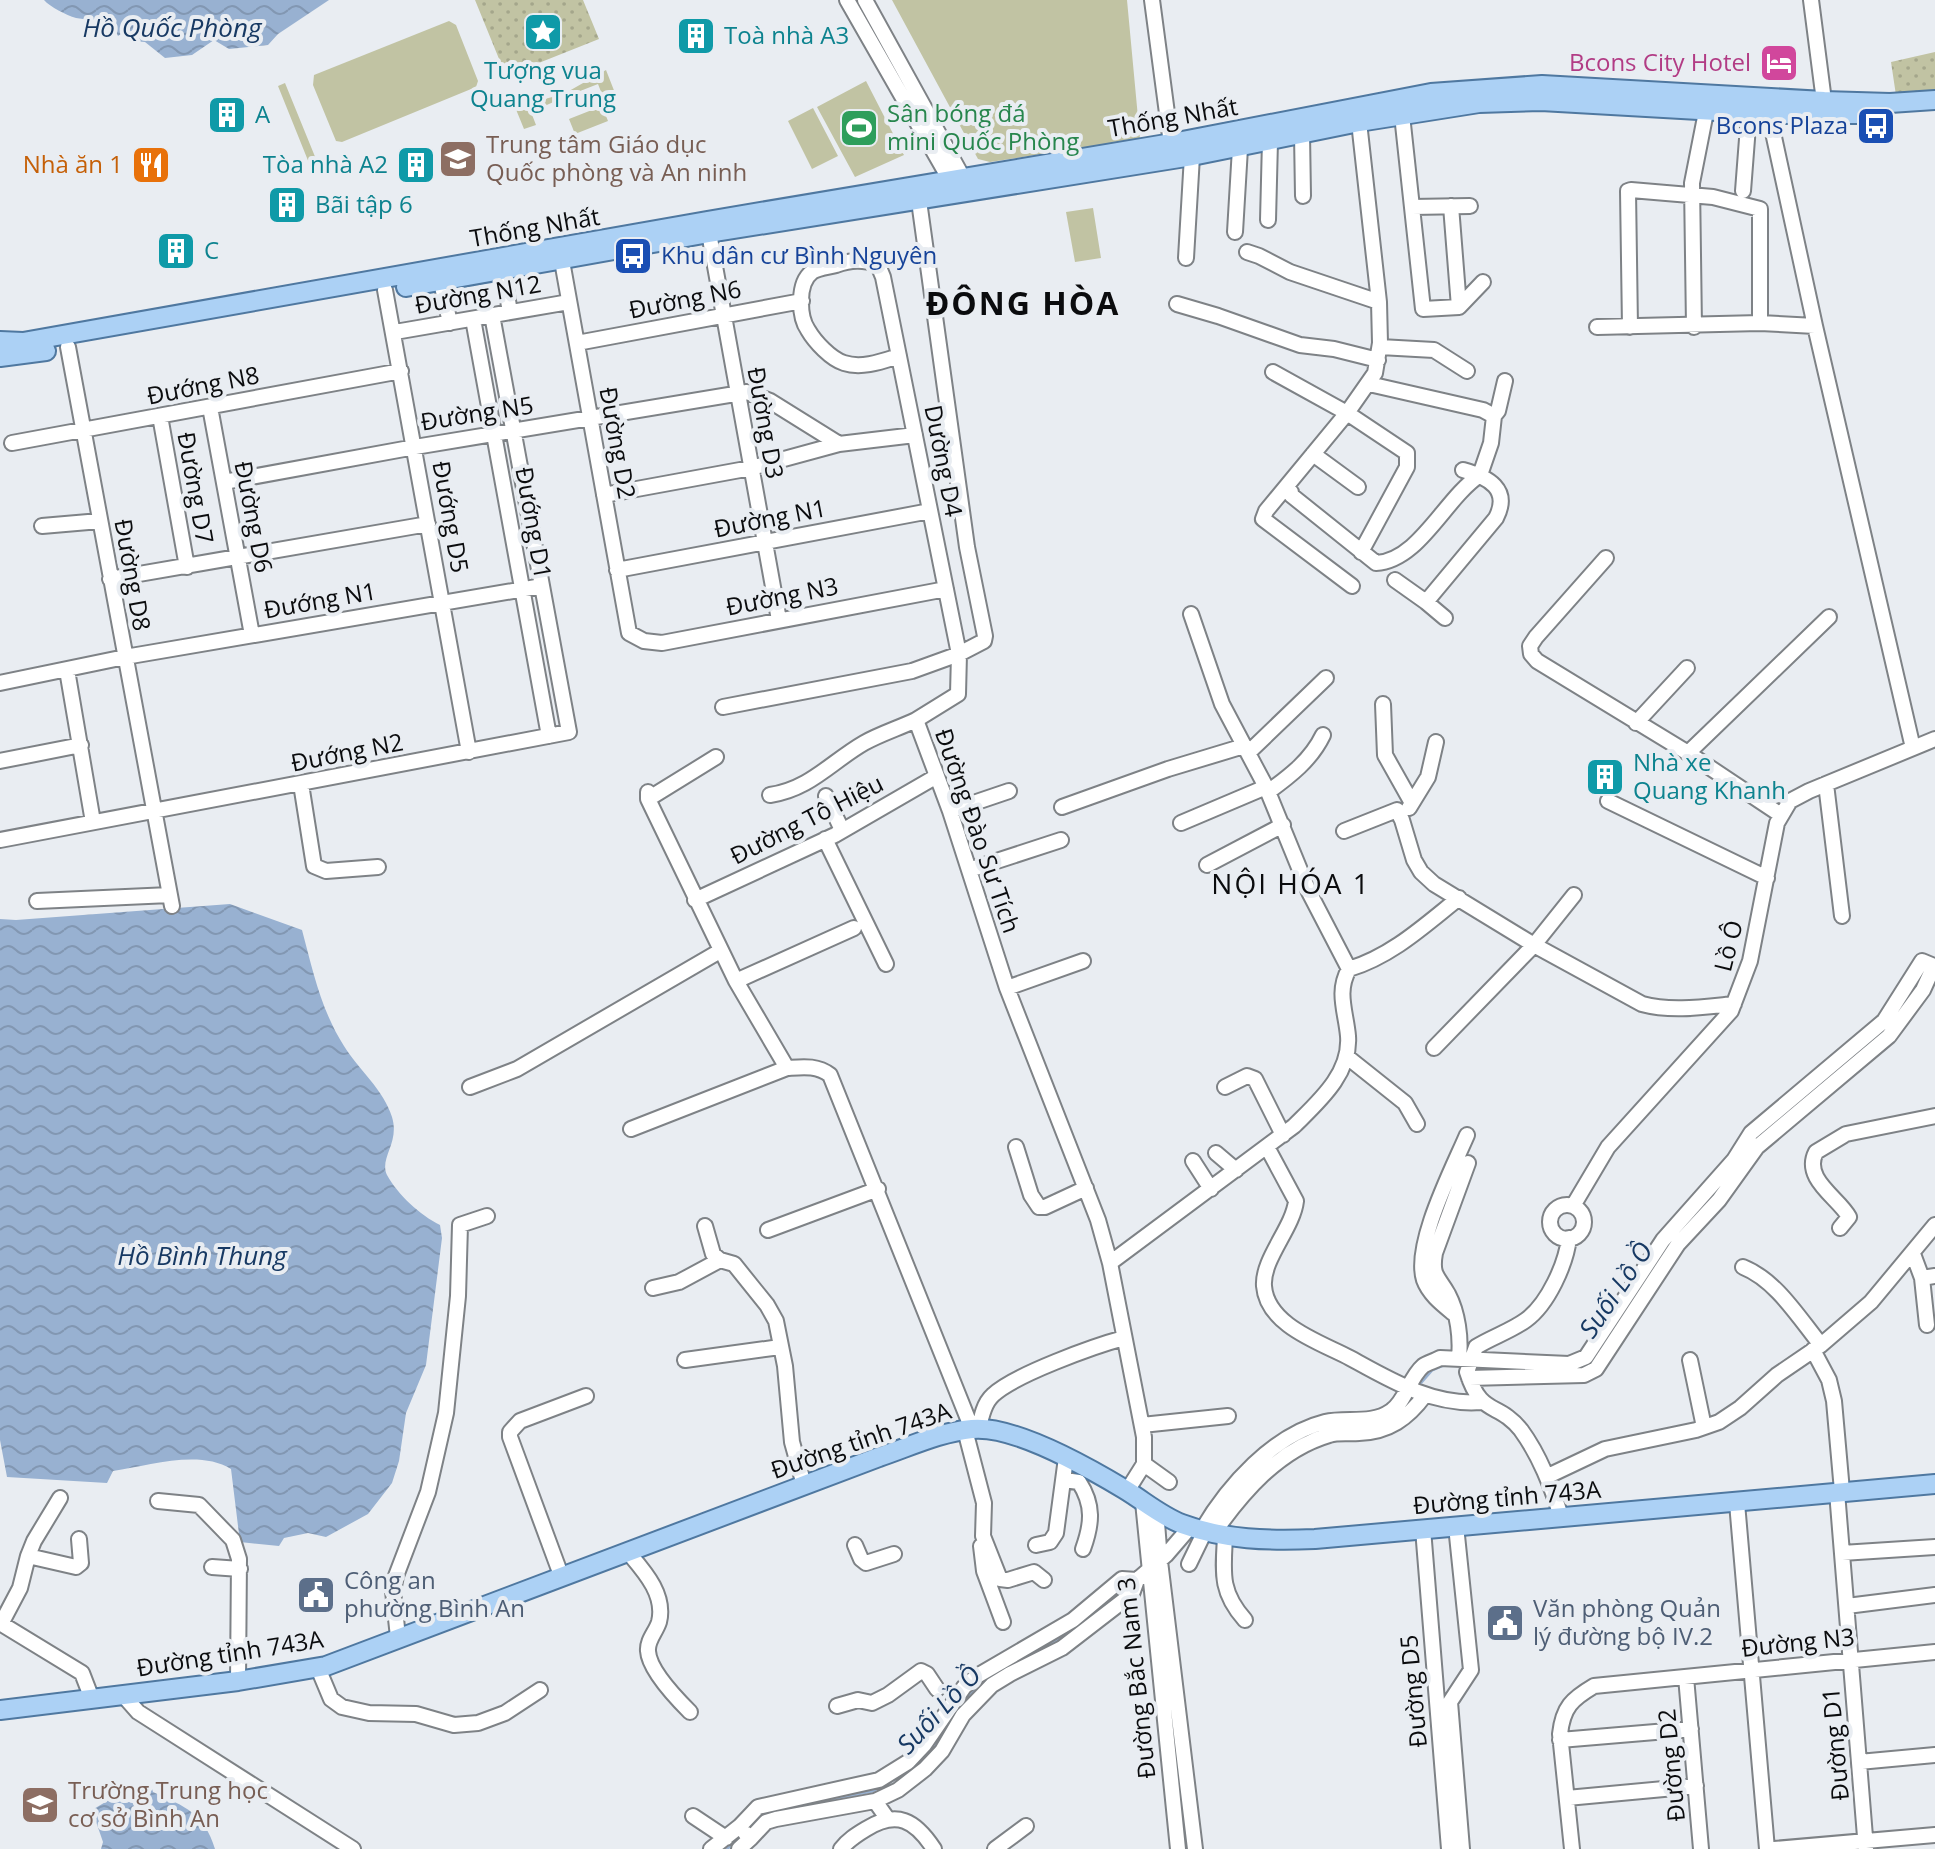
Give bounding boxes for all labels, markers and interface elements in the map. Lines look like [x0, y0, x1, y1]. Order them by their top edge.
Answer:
water label: Hồ Quốc Phòng [83, 9, 263, 45]
place icon: Tượng vua Quang Trung [522, 11, 564, 53]
building icon: Toà nhà A3 [675, 15, 717, 57]
place label: Toà nhà A3 [724, 18, 849, 51]
hotel icon: Bcons City Hotel [1758, 42, 1800, 84]
place label: Bcons City Hotel [1569, 45, 1751, 78]
place label: Tượng vua Quang Trung [470, 53, 616, 114]
street label: Thống Nhất [1105, 89, 1240, 144]
building icon: A [206, 94, 248, 136]
place label: Sân bóng đá mini Quốc Phòng [887, 96, 1079, 157]
place label: A [255, 97, 271, 130]
bus stop icon: Bcons Plaza [1855, 105, 1897, 147]
sports icon: Sân bóng đá mini Quốc Phòng [838, 107, 880, 149]
place label: Bcons Plaza [1716, 108, 1848, 141]
place label: Trung tâm Giáo dục Quốc phòng và An ninh [486, 127, 747, 188]
school or university icon: Trung tâm Giáo dục Quốc phòng và An ninh [437, 138, 479, 180]
restaurant icon: Nhà ăn 1 [130, 144, 172, 186]
building icon: Tòa nhà A2 [395, 144, 437, 186]
place label: Nhà ăn 1 [23, 147, 123, 180]
place label: Tòa nhà A2 [263, 147, 388, 180]
building icon: Bãi tập 6 [266, 184, 308, 226]
place label: Bãi tập 6 [315, 187, 413, 220]
street label: Thống Nhất [467, 199, 602, 254]
building icon: C [155, 230, 197, 272]
place label: C [204, 233, 219, 266]
bus stop icon: Khu dân cư Bình Nguyên [612, 235, 654, 277]
place label: Khu dân cư Bình Nguyên [661, 238, 937, 271]
street label: Đường N12 [412, 266, 543, 321]
street label: Đường N6 [626, 271, 744, 326]
district label: ĐÔNG HÒA [926, 281, 1120, 324]
street label: Đướng N8 [144, 357, 262, 412]
street label: Đường D3 [740, 364, 793, 481]
street label: Đường D2 [592, 384, 645, 501]
street label: Đường N5 [418, 387, 536, 438]
street label: Dường D4 [917, 402, 972, 520]
street label: Đường D7 [170, 429, 223, 546]
street label: Đường D6 [227, 458, 281, 575]
street label: Đướng D5 [425, 458, 478, 575]
street label: Đướng D1 [508, 464, 561, 581]
street label: Đường N1 [711, 490, 829, 545]
street label: Đường D8 [107, 516, 160, 633]
street label: Đường N3 [723, 568, 841, 623]
street label: Đướng N1 [261, 573, 379, 626]
street label: Đướng N2 [288, 724, 406, 779]
street label: Đường Đào Sư Tích [928, 724, 1029, 937]
place label: Nhà xe Quang Khanh [1633, 745, 1786, 806]
building icon: Nhà xe Quang Khanh [1584, 756, 1626, 798]
street label: Đường Tô Hiệu [724, 766, 889, 871]
district label: NỘI HÓA 1 [1211, 864, 1371, 902]
street label: Lồ Ô [1705, 916, 1750, 975]
water label: Suối Lồ Ồ [1570, 1234, 1660, 1345]
water label: Hồ Bình Thung [117, 1237, 288, 1273]
street label: Đường tỉnh 743A [766, 1393, 956, 1486]
street label: Đường tỉnh 743A [1411, 1472, 1603, 1521]
place label: Công an phường Bình An [344, 1563, 525, 1624]
public building icon: Công an phường Bình An [295, 1574, 337, 1616]
street label: Đường Bắc Nam 3 [1109, 1576, 1162, 1780]
place label: Văn phòng Quản lý đường bộ IV.2 [1533, 1591, 1721, 1652]
public building icon: Văn phòng Quản lý đường bộ IV.2 [1484, 1602, 1526, 1644]
street label: Đường N3 [1740, 1619, 1856, 1664]
street label: Đường tỉnh 743A [134, 1621, 326, 1684]
street label: Đường D5 [1391, 1633, 1434, 1749]
water label: Suối Lồ Ồ [888, 1657, 988, 1761]
street label: Đường D1 [1813, 1686, 1856, 1802]
street label: Đường D2 [1649, 1707, 1692, 1823]
place label: Trường Trung học cơ sở Bình An [68, 1773, 268, 1834]
school or university icon: Trường Trung học cơ sở Bình An [19, 1784, 61, 1826]

